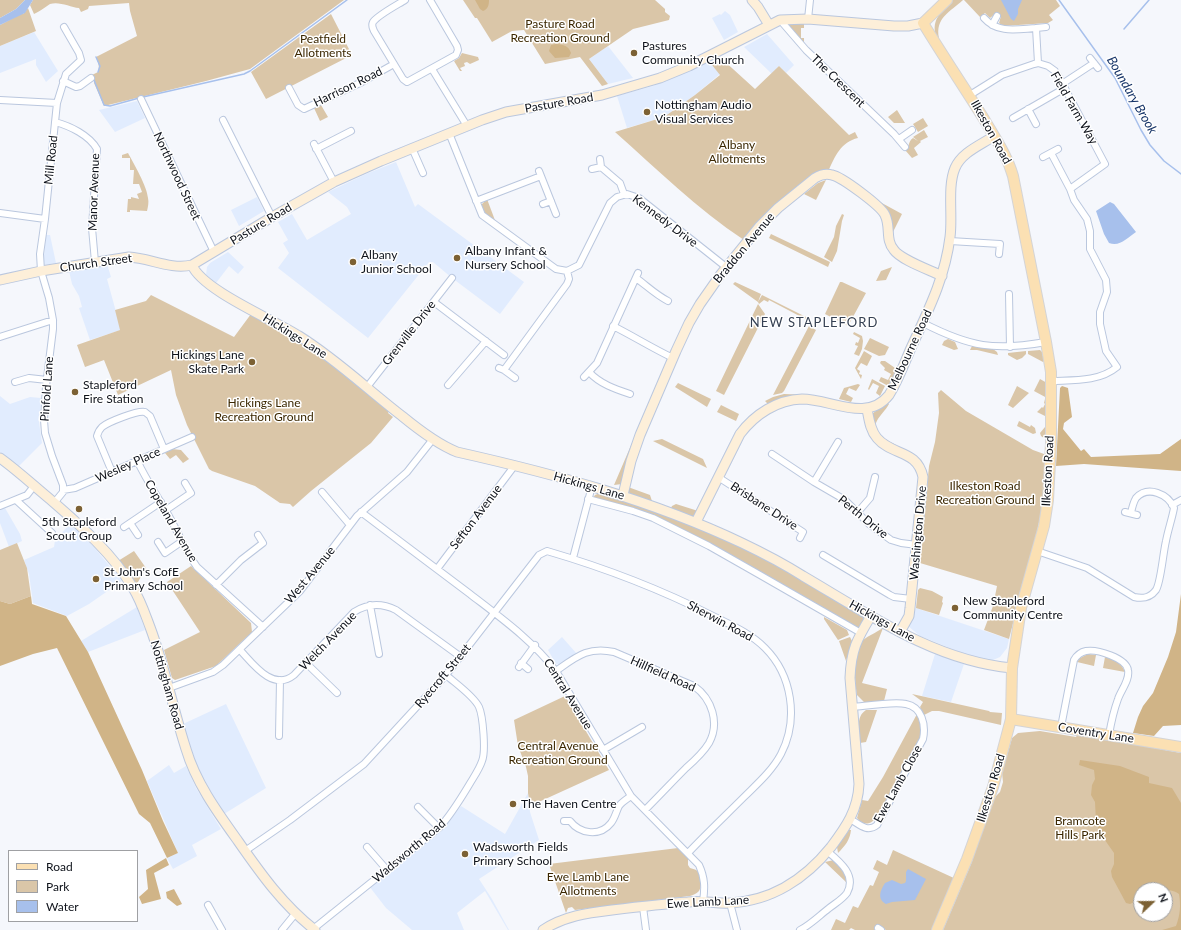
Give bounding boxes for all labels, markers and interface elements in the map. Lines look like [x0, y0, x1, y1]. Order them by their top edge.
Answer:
park label: Pasture Road Recreation Ground [510, 17, 610, 45]
park label: Peatfield Allotments [294, 32, 352, 60]
place label: Pastures Community Church [642, 39, 744, 67]
marker: Pastures Community Church [629, 48, 639, 58]
street label: The Crescent [808, 52, 868, 110]
water label: Boundary Brook [1103, 53, 1161, 137]
street label: Harrison Road [311, 64, 385, 110]
street label: Field Farm Way [1047, 69, 1101, 147]
street label: Pasture Road [524, 90, 594, 116]
place label: Nottingham Audio Visual Services [655, 98, 751, 126]
street label: Ilkeston Road [968, 98, 1014, 166]
marker: Nottingham Audio Visual Services [642, 107, 652, 117]
street label: Northwood Street [150, 130, 204, 222]
street label: Mill Road [41, 135, 61, 185]
park label: Albany Allotments [708, 138, 766, 166]
street label: Manor Avenue [85, 153, 103, 231]
street label: Kennedy Drive [629, 192, 701, 250]
street label: Pasture Road [228, 200, 294, 248]
street label: Braddon Avenue [710, 210, 778, 286]
place label: Albany Infant & Nursery School [465, 244, 547, 272]
place label: Albany Junior School [361, 248, 432, 276]
street label: Church Street [59, 251, 133, 275]
marker: Albany Infant & Nursery School [452, 253, 462, 263]
marker: Albany Junior School [348, 257, 358, 267]
street label: Grenville Drive [379, 298, 439, 368]
street label: Melbourne Road [885, 307, 935, 393]
street label: Hickings Lane [260, 311, 330, 361]
district label: NEW STAPLEFORD [750, 315, 878, 331]
place label: Hickings Lane Skate Park [171, 348, 244, 376]
street label: Pinfold Lane [38, 356, 56, 422]
marker: Hickings Lane Skate Park [247, 357, 257, 367]
place label: Stapleford Fire Station [83, 378, 143, 406]
marker: Stapleford Fire Station [70, 387, 80, 397]
park label: Hickings Lane Recreation Ground [214, 396, 314, 424]
street label: Ilkeston Road [1039, 435, 1057, 507]
street label: Wesley Place [93, 444, 163, 486]
street label: Hickings Lane [552, 469, 626, 503]
street label: Copeland Avenue [142, 477, 200, 565]
street label: Brisbane Drive [728, 479, 800, 533]
park label: Ilkeston Road Recreation Ground [935, 479, 1035, 507]
street label: Sefton Avenue [447, 482, 505, 552]
street label: Washington Drive [907, 485, 929, 581]
street label: Perth Drive [835, 492, 891, 542]
marker: 5th Stapleford Scout Group [74, 504, 84, 514]
place label: 5th Stapleford Scout Group [41, 515, 117, 543]
street label: West Avenue [282, 543, 338, 607]
place label: St John's CofE Primary School [104, 565, 183, 593]
marker: St John's CofE Primary School [91, 574, 101, 584]
place label: New Stapleford Community Centre [963, 594, 1063, 622]
street label: Hickings Lane [847, 597, 917, 645]
street label: Sherwin Road [685, 598, 755, 644]
marker: New Stapleford Community Centre [950, 603, 960, 613]
street label: Welch Avenue [296, 609, 360, 673]
street label: Nottingham Road [147, 639, 187, 731]
street label: Ryecroft Street [412, 641, 474, 711]
street label: Hillfield Road [628, 653, 698, 695]
street label: Central Avenue [540, 656, 596, 732]
street label: Coventry Lane [1057, 720, 1135, 746]
park label: Central Avenue Recreation Ground [508, 739, 608, 767]
street label: Ewe Lamb Close [871, 743, 925, 825]
street label: Ilkeston Road [974, 752, 1008, 824]
place label: The Haven Centre [521, 797, 617, 811]
marker: The Haven Centre [508, 799, 518, 809]
park label: Bramcote Hills Park [1055, 814, 1105, 842]
street label: Wadsworth Road [370, 816, 448, 886]
place label: Wadsworth Fields Primary School [473, 840, 568, 868]
marker: Wadsworth Fields Primary School [460, 849, 470, 859]
legend [8, 850, 138, 922]
text: Road [46, 859, 73, 874]
park label: Ewe Lamb Lane Allotments [547, 870, 629, 898]
text: Park [46, 879, 69, 894]
north arrow [1133, 882, 1173, 922]
text: N [1156, 891, 1171, 904]
street label: Ewe Lamb Lane [666, 893, 750, 911]
text: Water [46, 899, 79, 914]

